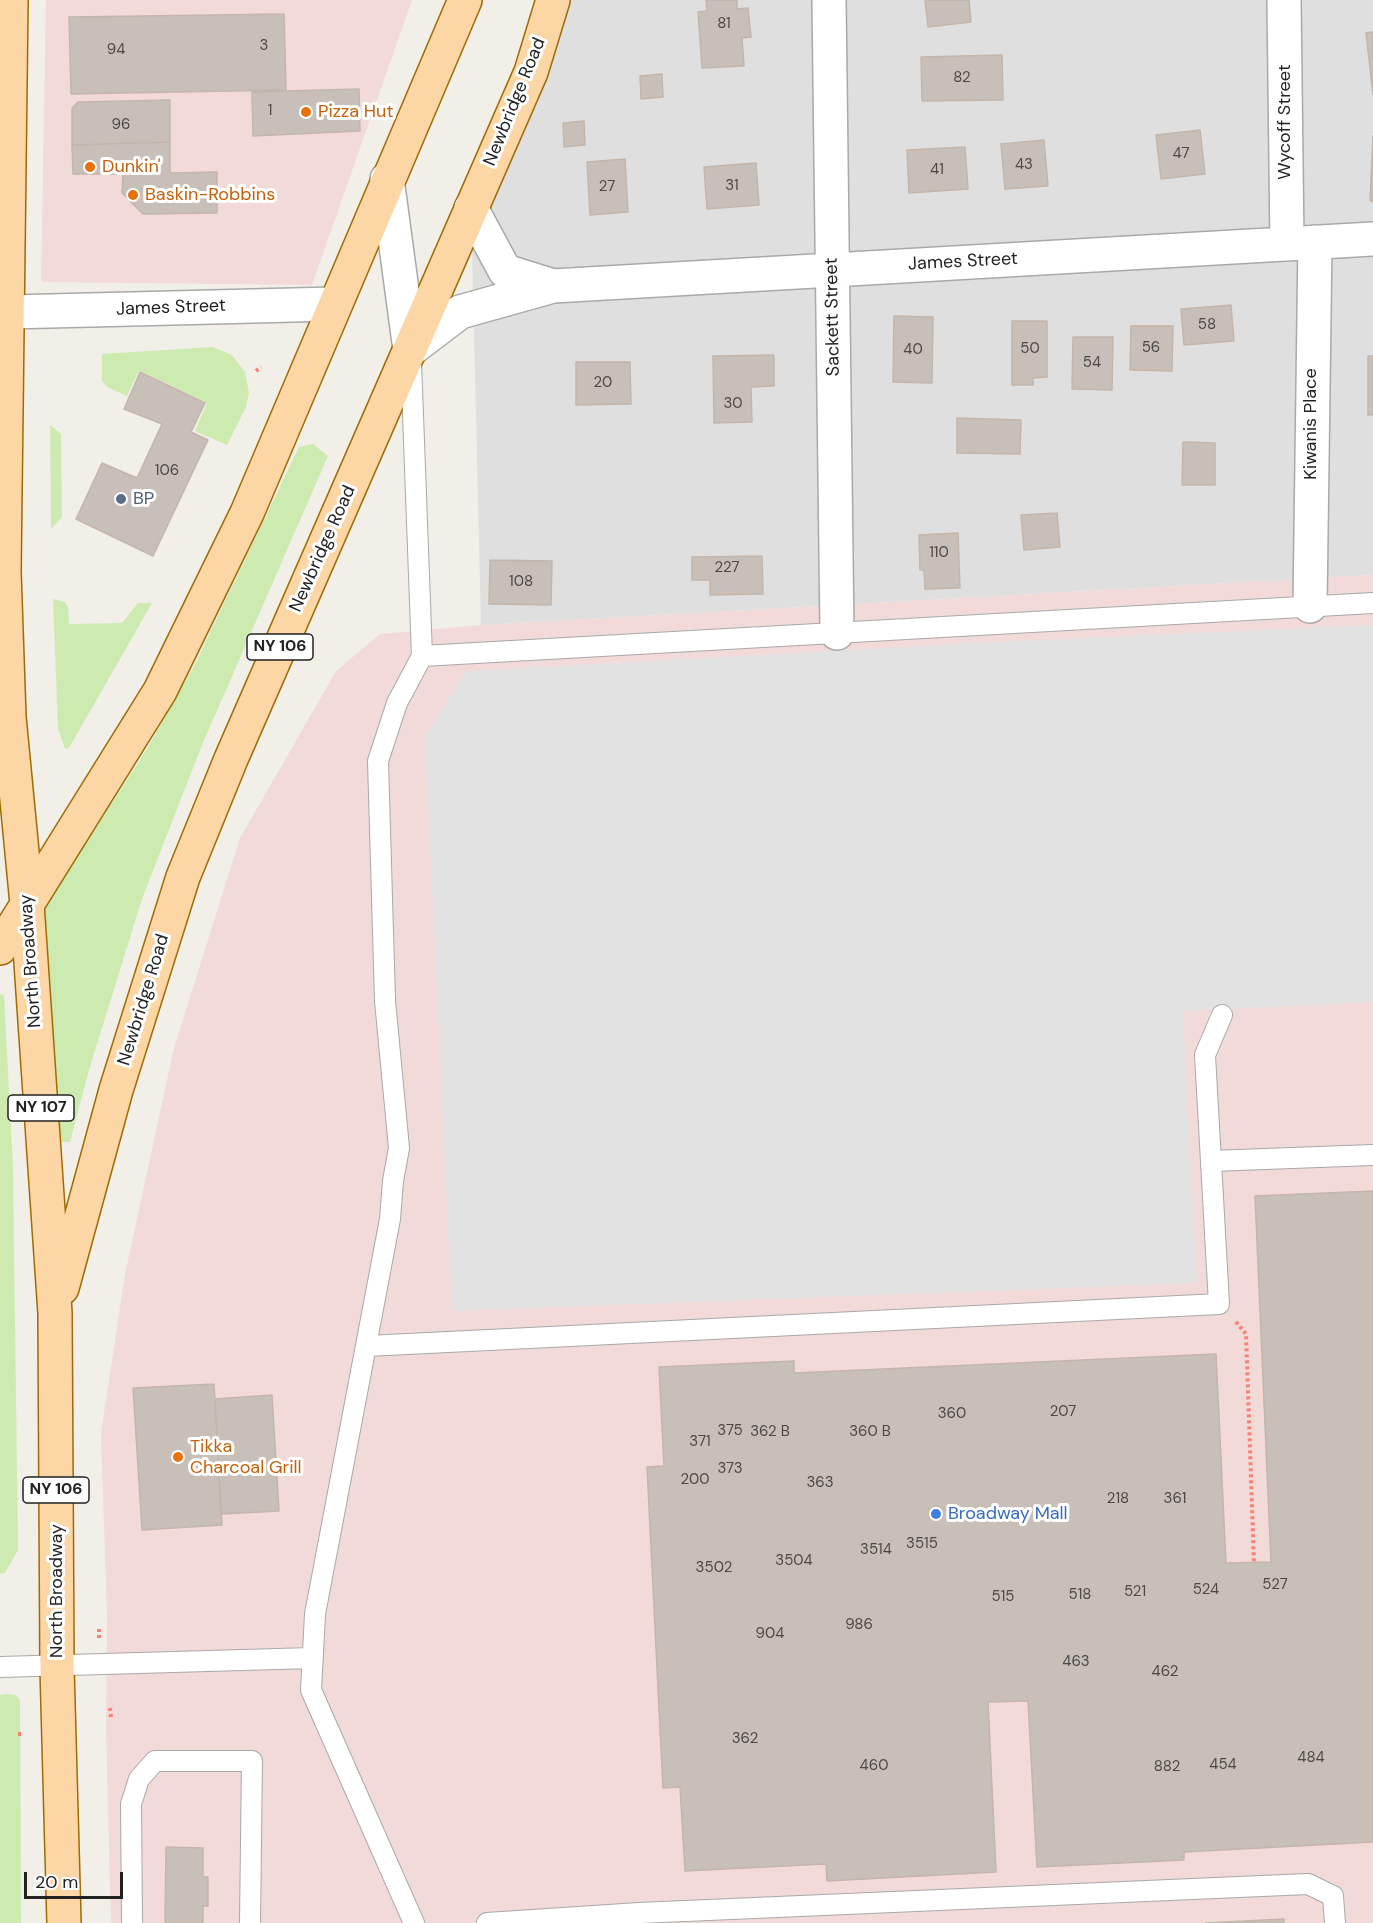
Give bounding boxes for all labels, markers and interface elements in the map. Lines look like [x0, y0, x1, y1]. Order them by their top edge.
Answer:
house number: 81 [717, 15, 731, 33]
street label: Newbridge Road [479, 35, 551, 169]
house number: 3 [260, 37, 268, 55]
house number: 94 [107, 41, 125, 59]
street label: Wycoff Street [1274, 64, 1296, 180]
house number: 82 [953, 69, 971, 87]
place label: Pizza Hut [318, 101, 393, 123]
house number: 1 [268, 102, 272, 120]
marker: Pizza Hut [299, 105, 313, 119]
house number: 96 [112, 116, 130, 134]
house number: 47 [1172, 145, 1190, 163]
place label: Dunkin' [102, 156, 161, 178]
house number: 43 [1015, 156, 1033, 174]
marker: Dunkin' [83, 160, 97, 174]
house number: 41 [930, 161, 944, 179]
house number: 31 [725, 177, 739, 195]
house number: 27 [599, 178, 615, 196]
place label: Baskin-Robbins [145, 184, 275, 206]
marker: Baskin-Robbins [126, 188, 140, 202]
street label: James Street [908, 248, 1018, 276]
street label: Sackett Street [821, 257, 845, 377]
street label: James Street [116, 295, 226, 321]
house number: 58 [1198, 316, 1216, 334]
house number: 56 [1142, 339, 1160, 357]
house number: 50 [1020, 340, 1040, 358]
house number: 40 [903, 341, 923, 359]
house number: 54 [1083, 354, 1101, 372]
street label: Kiwanis Place [1300, 368, 1322, 480]
house number: 20 [594, 374, 612, 392]
house number: 30 [723, 395, 743, 413]
house number: 106 [155, 462, 179, 480]
street label: Newbridge Road [285, 482, 361, 616]
place label: BP [133, 488, 154, 510]
marker: BP [114, 492, 128, 506]
house number: 110 [929, 544, 949, 562]
house number: 227 [714, 559, 740, 577]
house number: 108 [509, 573, 533, 591]
road number: NY 106 [247, 634, 313, 660]
street label: North Broadway [16, 893, 46, 1029]
street label: Newbridge Road [114, 932, 174, 1068]
road number: NY 107 [8, 1095, 74, 1121]
house number: 207 [1050, 1403, 1076, 1421]
house number: 360 [938, 1405, 966, 1423]
house number: 375 [717, 1422, 743, 1440]
house number: 362 B [750, 1423, 790, 1441]
house number: 360 B [849, 1423, 891, 1441]
house number: 371 [689, 1433, 711, 1451]
place label: Tikka Charcoal Grill [190, 1436, 302, 1478]
marker: Tikka Charcoal Grill [171, 1450, 185, 1464]
house number: 373 [717, 1460, 743, 1478]
house number: 200 [680, 1471, 710, 1489]
house number: 363 [806, 1474, 834, 1492]
road number: NY 106 [23, 1477, 89, 1503]
house number: 218 [1107, 1490, 1129, 1508]
house number: 361 [1164, 1490, 1186, 1508]
place label: Broadway Mall [948, 1503, 1068, 1525]
marker: Broadway Mall [929, 1507, 943, 1521]
street label: North Broadway [46, 1524, 68, 1658]
house number: 3515 [906, 1535, 938, 1553]
house number: 3514 [860, 1541, 892, 1559]
house number: 3504 [775, 1552, 813, 1570]
house number: 3502 [696, 1559, 732, 1577]
house number: 527 [1262, 1576, 1288, 1594]
house number: 524 [1193, 1581, 1219, 1599]
house number: 521 [1124, 1583, 1146, 1601]
house number: 518 [1069, 1586, 1091, 1604]
house number: 515 [992, 1588, 1014, 1606]
house number: 986 [845, 1616, 873, 1634]
house number: 904 [756, 1625, 784, 1643]
house number: 463 [1062, 1653, 1090, 1671]
house number: 462 [1152, 1663, 1178, 1681]
house number: 362 [732, 1730, 758, 1748]
house number: 484 [1297, 1749, 1325, 1767]
house number: 454 [1209, 1756, 1237, 1774]
house number: 460 [860, 1757, 888, 1775]
house number: 882 [1154, 1758, 1180, 1776]
scale bar [27, 1860, 126, 1898]
text: 20 m [35, 1870, 78, 1894]

